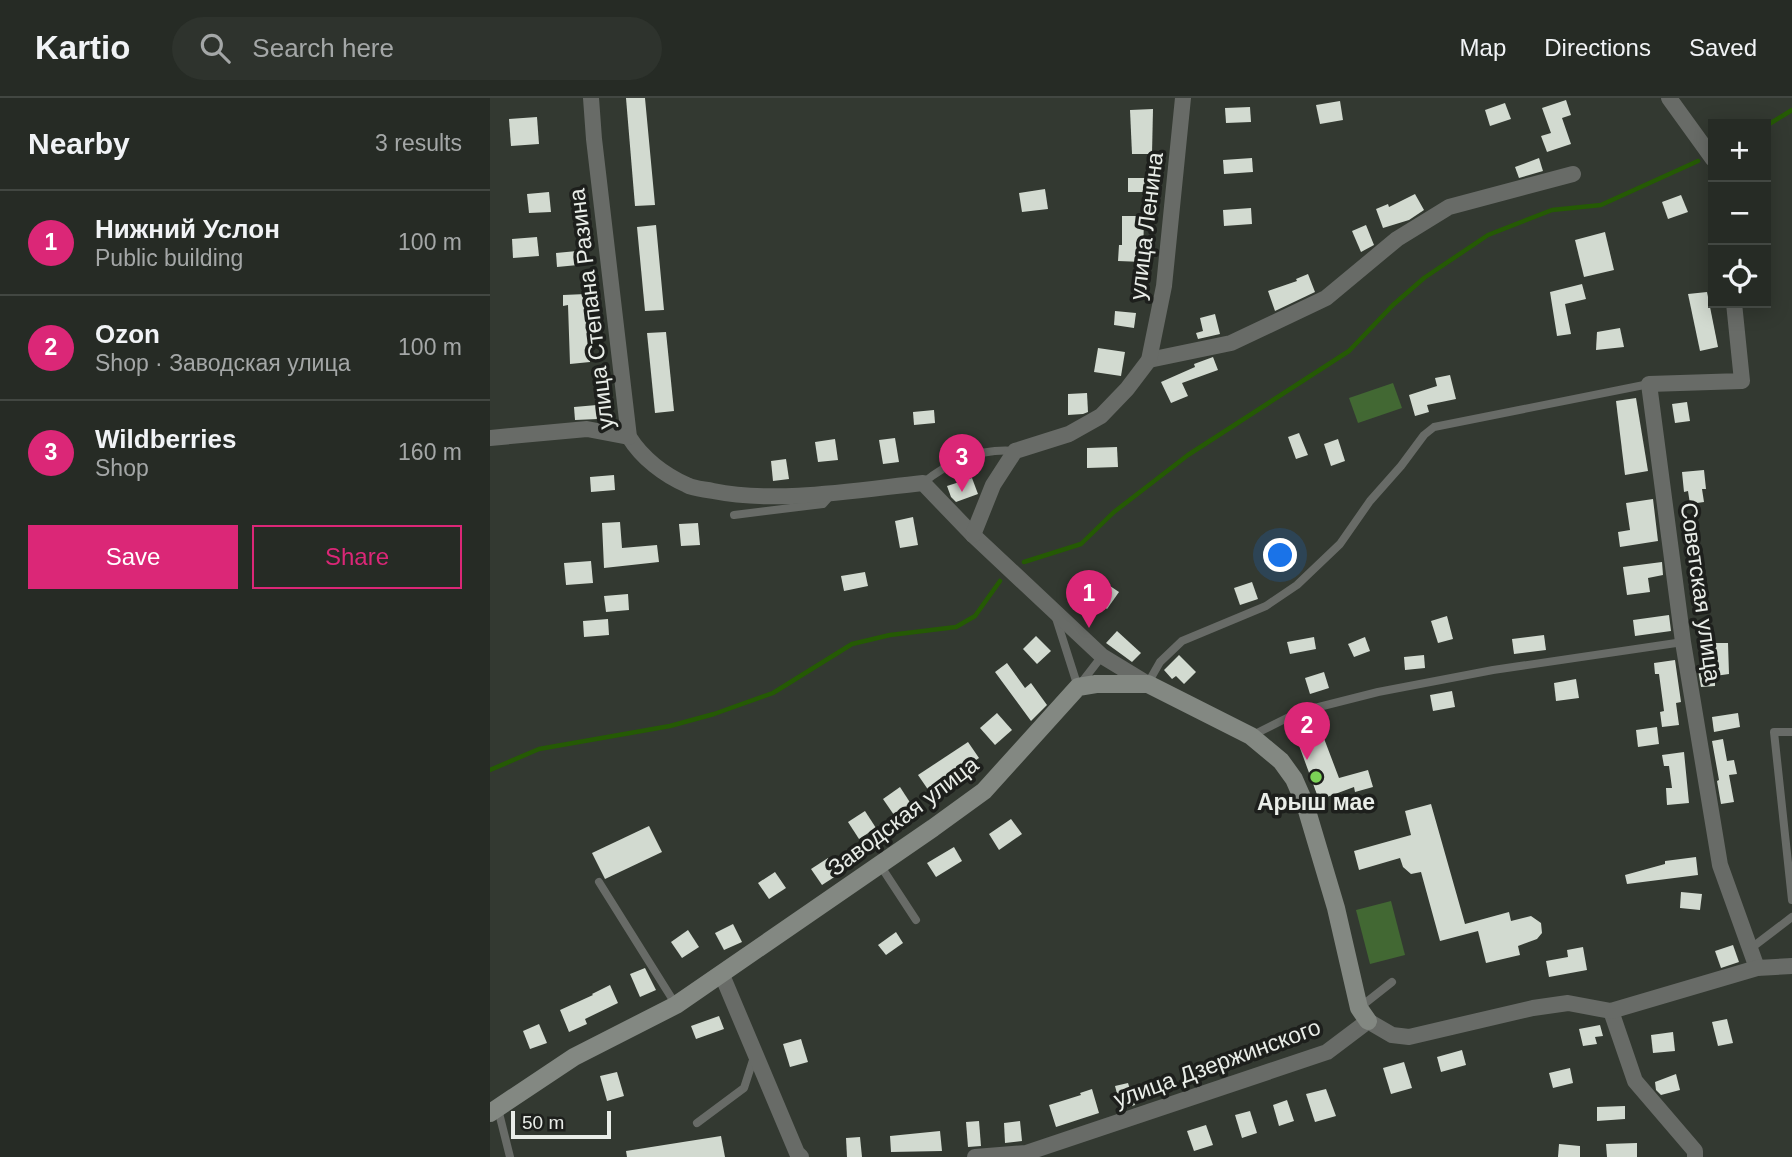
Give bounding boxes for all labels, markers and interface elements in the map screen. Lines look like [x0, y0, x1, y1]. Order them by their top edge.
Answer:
search box [172, 17, 662, 80]
text: Kartio [35, 29, 130, 66]
icon: search [196, 29, 234, 67]
text: Search here [252, 33, 394, 63]
text: Map [1460, 34, 1506, 61]
text: Directions [1544, 34, 1651, 61]
text: Saved [1689, 34, 1757, 61]
map controls [1708, 119, 1771, 308]
button: + [1708, 119, 1771, 182]
text: Nearby [28, 127, 130, 160]
text: 3 results [375, 130, 462, 156]
street label: улица Ленина [1124, 150, 1168, 301]
button: − [1708, 182, 1771, 245]
street label: улица Степана Разина [563, 187, 619, 431]
text: Нижний Услон [95, 214, 280, 244]
text: 1 [45, 229, 57, 255]
text: 100 m [398, 229, 462, 255]
text: Public building [95, 245, 243, 271]
button: locate [1708, 245, 1771, 308]
text: Ozon [95, 319, 160, 349]
text: 2 [45, 334, 57, 360]
text: 100 m [398, 334, 462, 360]
text: Shop · Заводская улица [95, 350, 350, 376]
text: Wildberries [95, 424, 236, 454]
pin: 3 [939, 434, 985, 492]
text: 3 [45, 439, 57, 465]
text: 160 m [398, 439, 462, 465]
text: Shop [95, 455, 149, 481]
street label: Советская улица [1676, 501, 1726, 683]
button: Save [28, 525, 238, 589]
button: Share [252, 525, 462, 589]
your location [1263, 538, 1297, 572]
pin: 1 [1066, 570, 1112, 628]
pin: 2 [1284, 702, 1330, 760]
street label: Заводская улица [823, 751, 983, 881]
marker: Арыш мае [1308, 769, 1324, 785]
place label: Арыш мае [1257, 789, 1375, 815]
street label: улица Дзержинского [1110, 1013, 1324, 1113]
scale bar [511, 1108, 611, 1140]
text: 50 m [522, 1112, 564, 1133]

